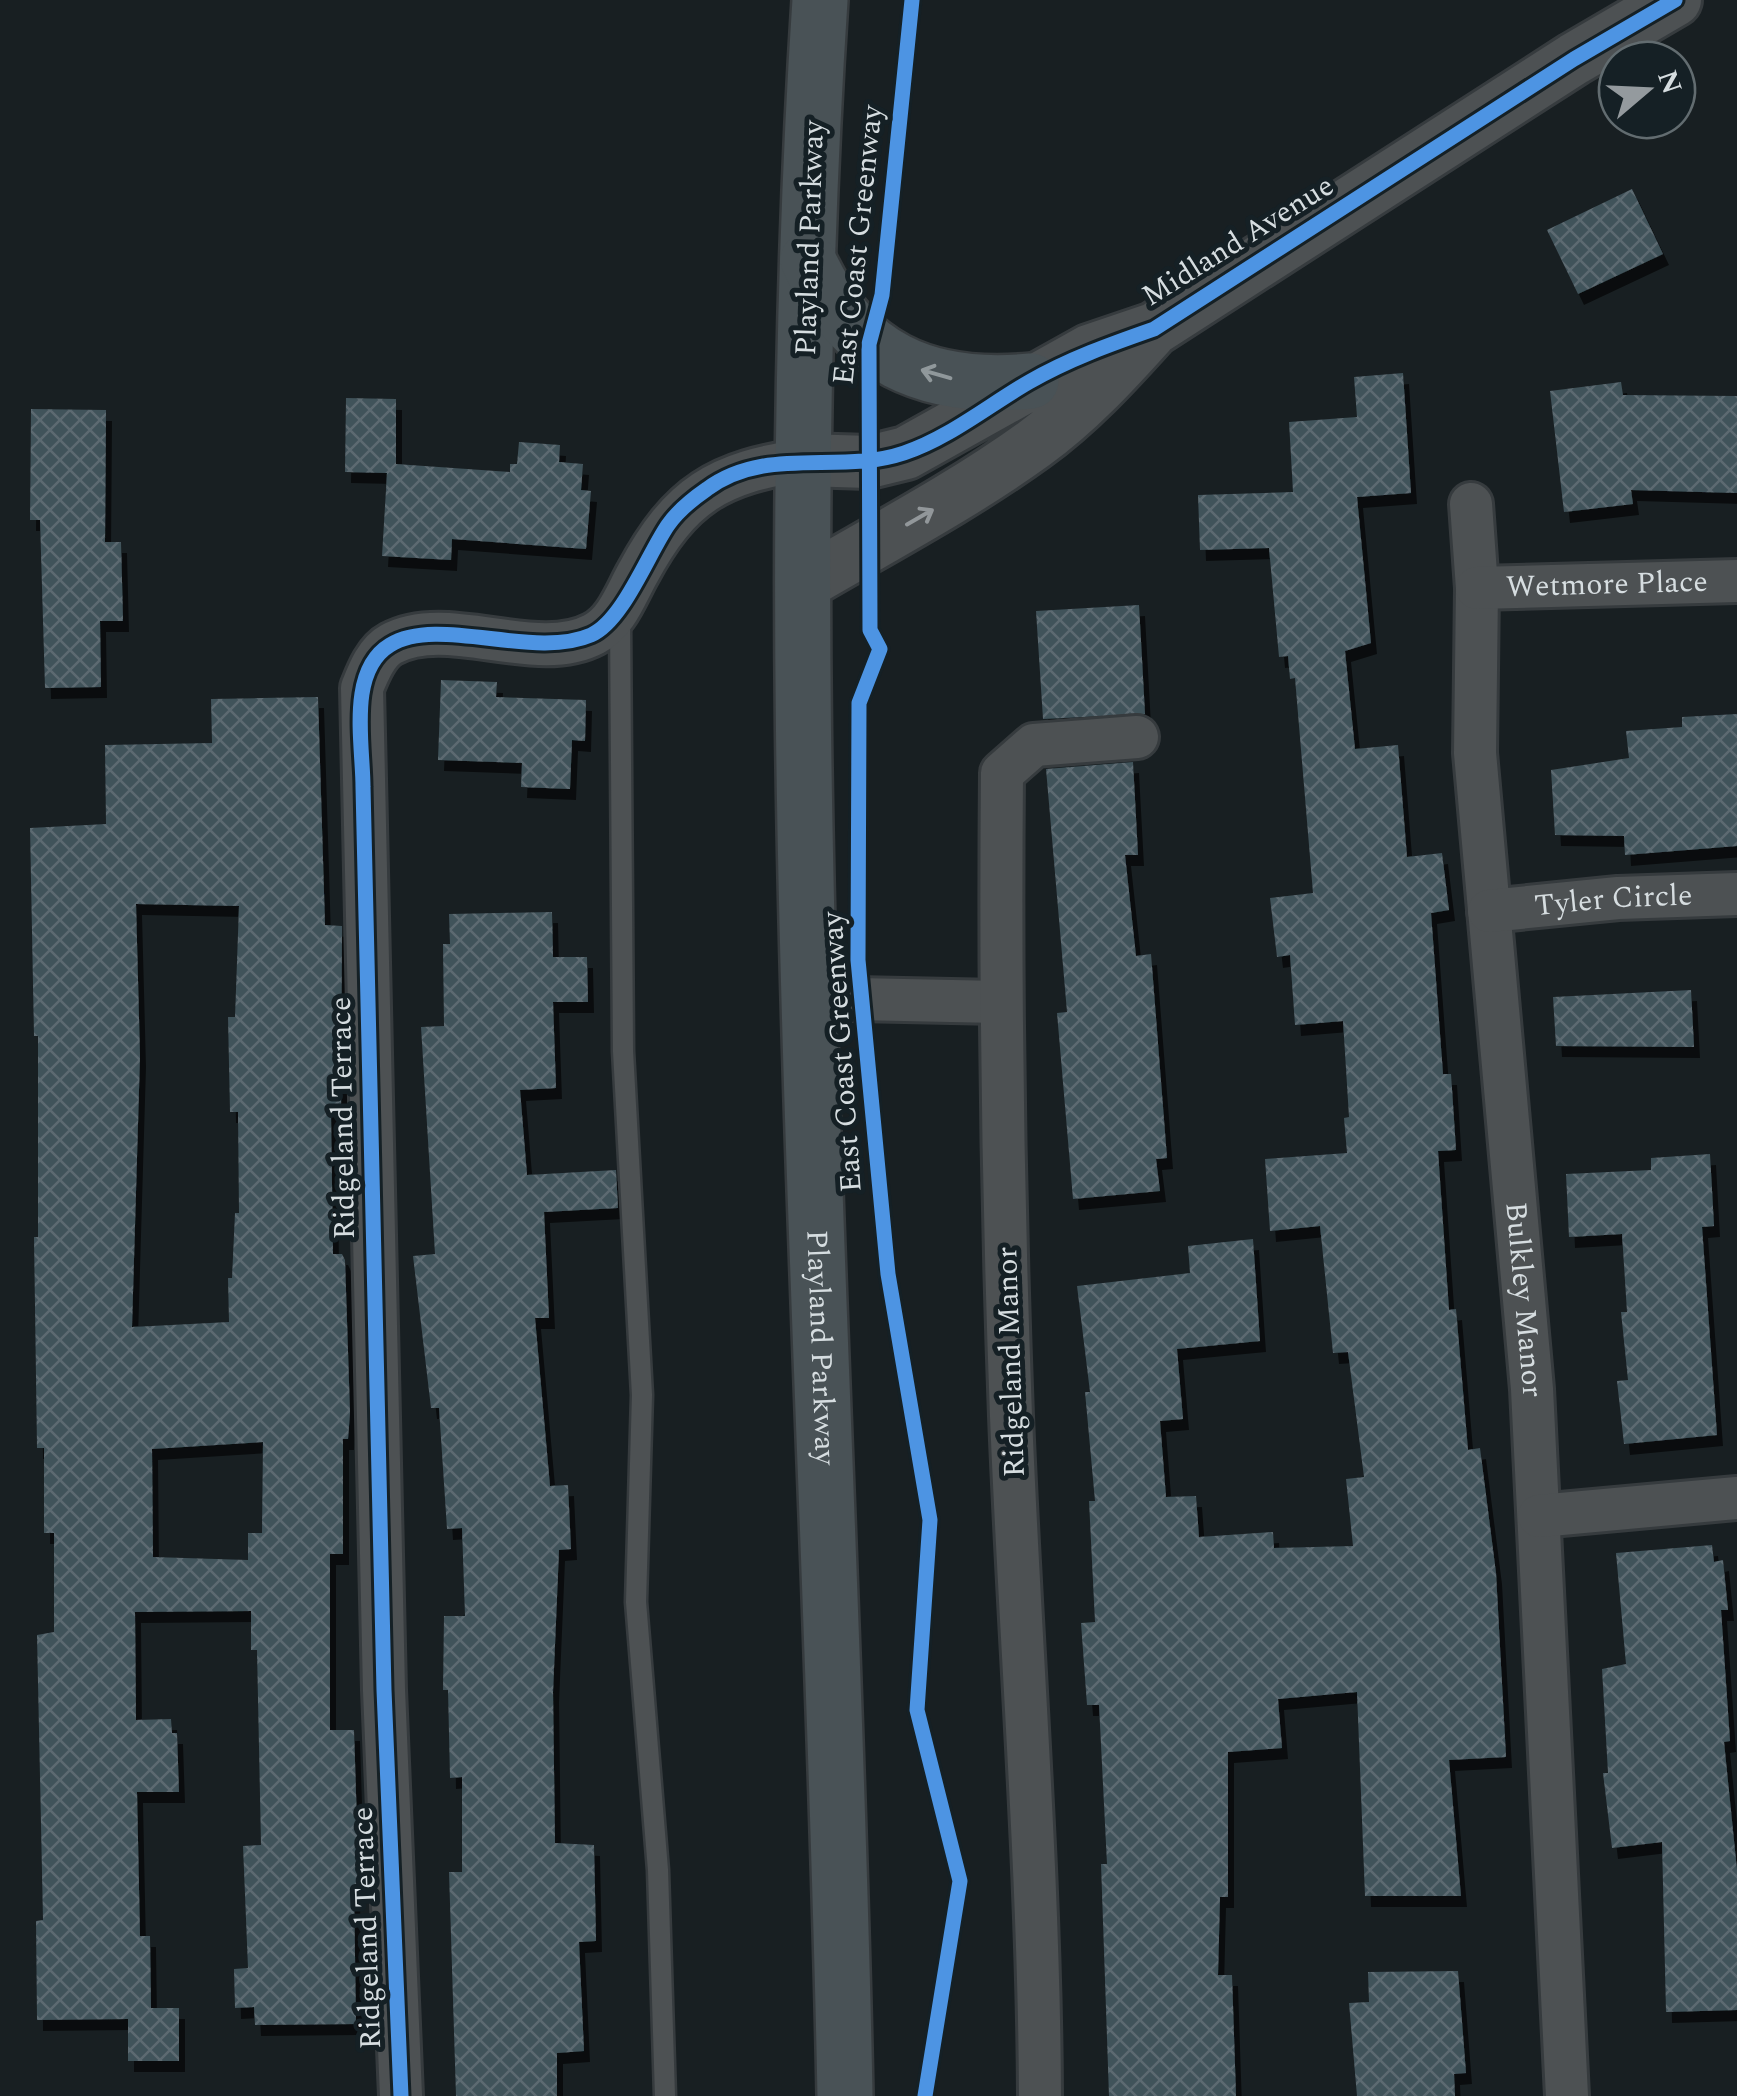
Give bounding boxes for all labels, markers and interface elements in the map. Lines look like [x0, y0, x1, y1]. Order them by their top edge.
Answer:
north arrow [1597, 40, 1697, 140]
text: N [1645, 65, 1693, 100]
street label: East Coast Greenway [820, 101, 896, 387]
street label: Playland Parkway [783, 118, 837, 356]
street label: Midland Avenue [1133, 163, 1343, 319]
one-way arrow [920, 364, 952, 382]
one-way arrow [905, 506, 934, 526]
street label: Wetmore Place [1505, 559, 1708, 610]
street label: Tyler Circle [1532, 873, 1693, 929]
street label: East Coast Greenway [809, 909, 875, 1194]
street label: Ridgeland Terrace [318, 996, 368, 1240]
street label: Bulkley Manor [1492, 1200, 1555, 1399]
street label: Playland Parkway [793, 1229, 848, 1468]
street label: Ridgeland Manor [984, 1246, 1038, 1478]
street label: Ridgeland Terrace [340, 1806, 394, 2050]

